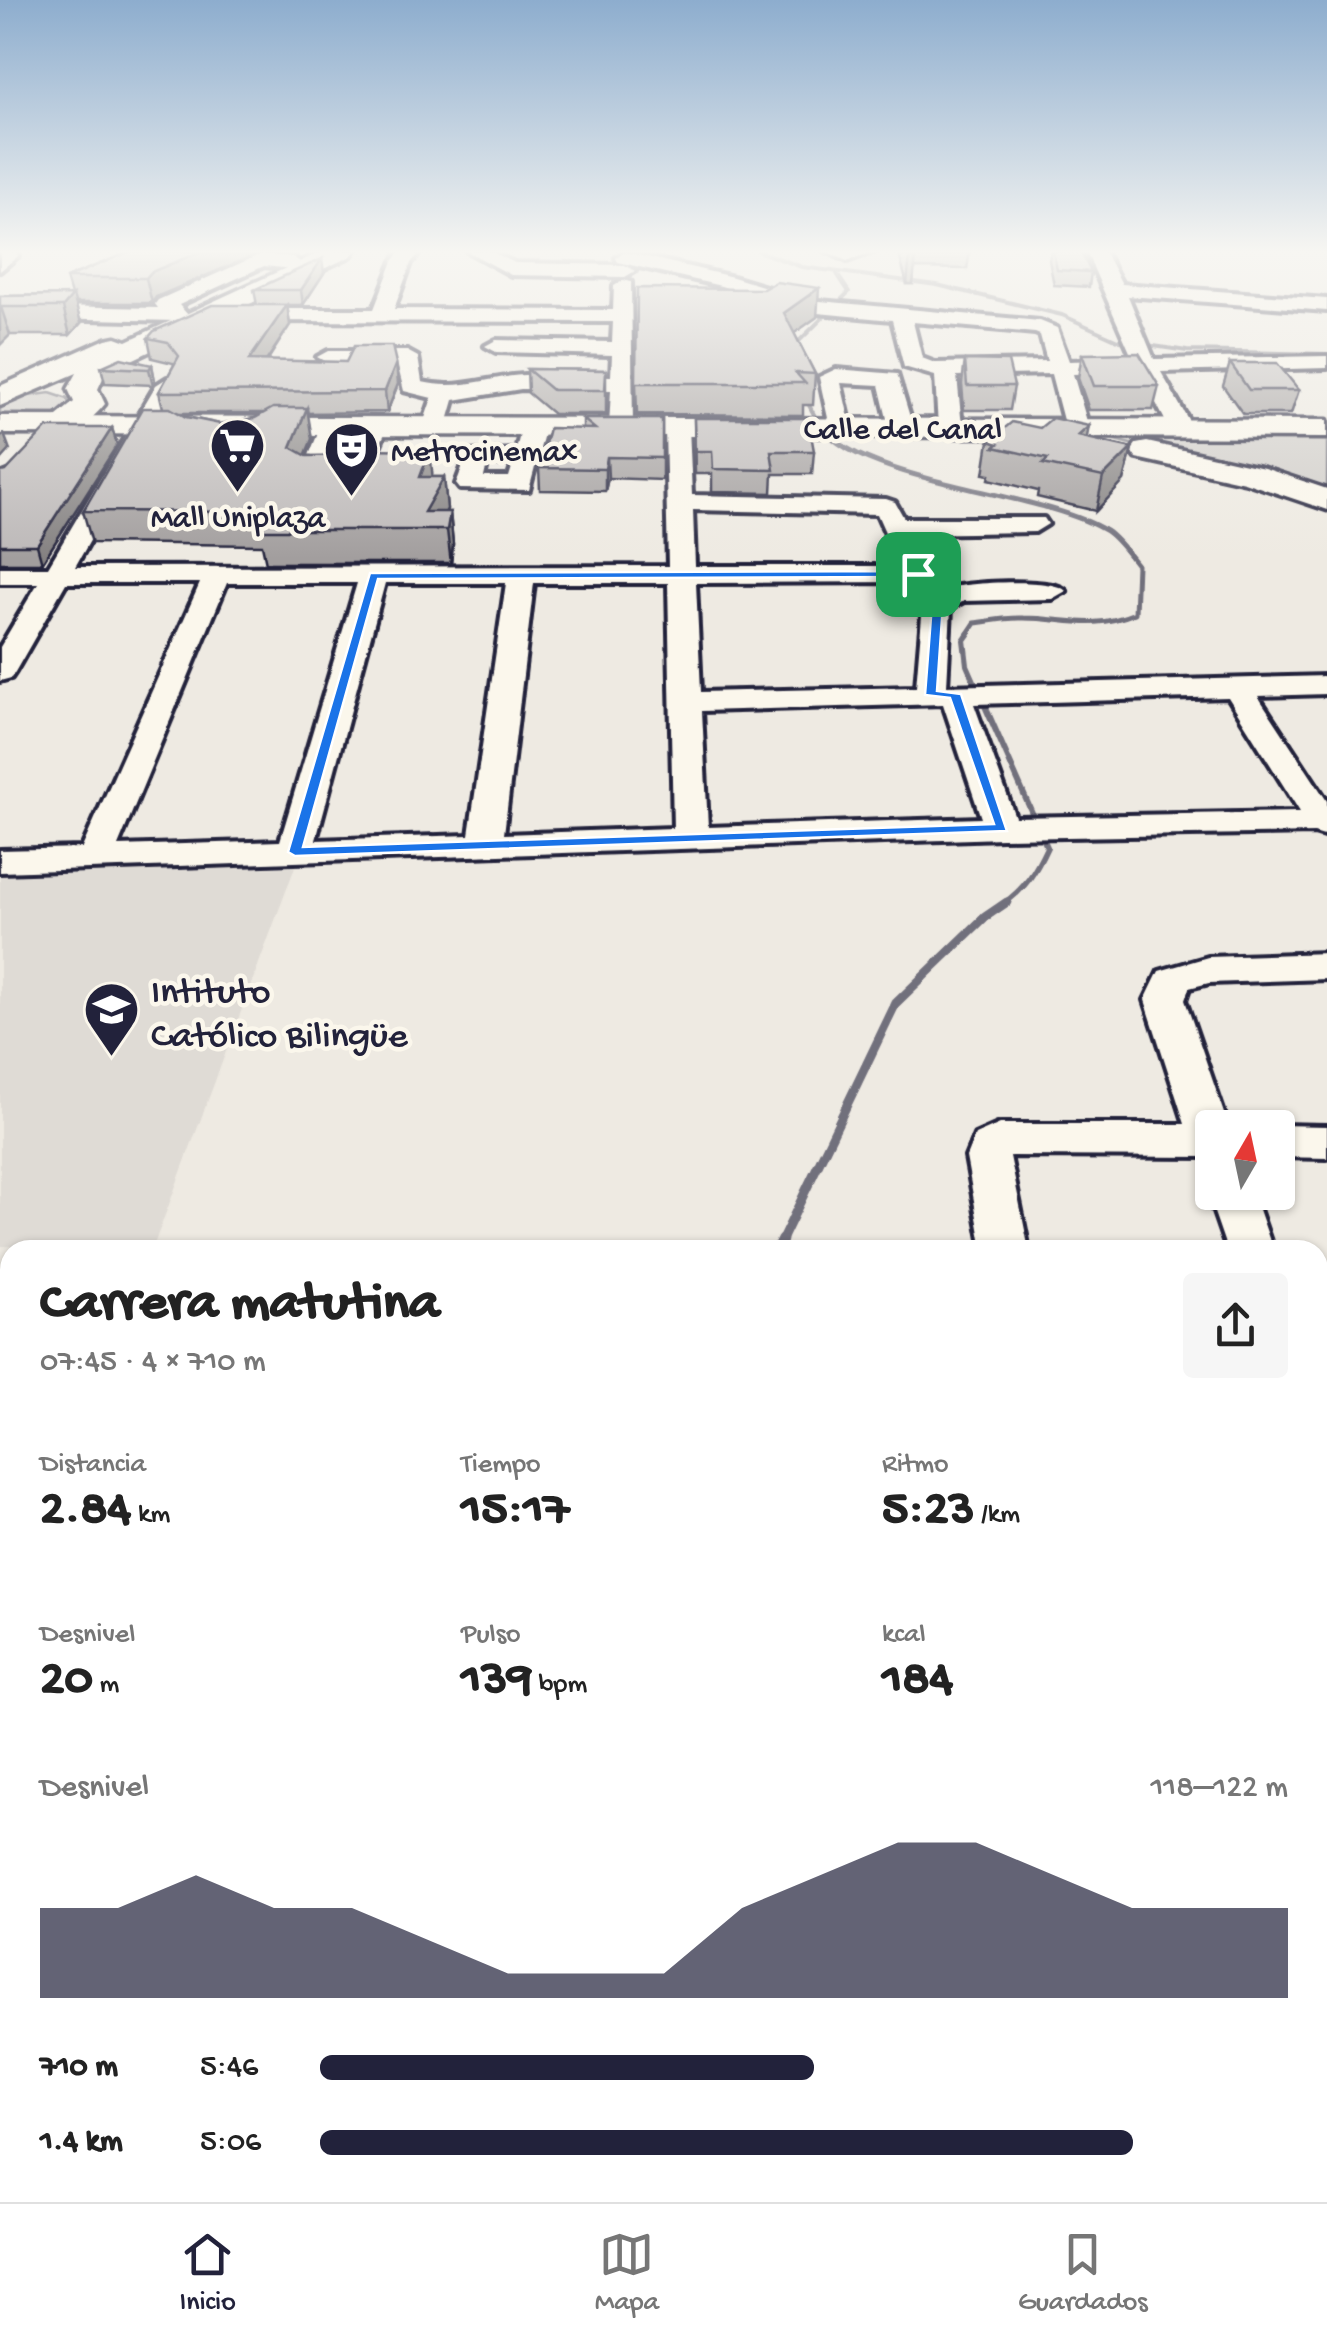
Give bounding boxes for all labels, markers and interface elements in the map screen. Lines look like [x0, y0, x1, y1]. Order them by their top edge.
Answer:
street label: Calle del Canal [804, 413, 1002, 451]
supermarket icon: Mall Uniplaza [208, 416, 268, 495]
theatre icon: Metrocinemax [322, 419, 382, 498]
place label: Metrocinemax [391, 435, 578, 473]
place label: Mall Uniplaza [151, 501, 327, 539]
pin [876, 532, 961, 617]
icon: arrive [891, 547, 946, 602]
place label: Intituto Católico Bilingüe [151, 972, 408, 1060]
school or university icon: Intituto Católico Bilingüe [82, 980, 142, 1059]
north arrow [1195, 1110, 1295, 1210]
map controls [1195, 1110, 1295, 1210]
button: share [1183, 1273, 1288, 1378]
text: Carrera matutina [40, 1274, 440, 1338]
text: 07:45 · 4 × 710 m [40, 1344, 266, 1382]
text: Distancia [40, 1449, 146, 1482]
text: Tiempo [461, 1449, 541, 1482]
text: Ritmo [882, 1449, 949, 1482]
text: 2.84 [40, 1482, 131, 1541]
text: 15:17 [461, 1482, 569, 1541]
text: 5:23 [882, 1482, 974, 1541]
text: km [131, 1499, 170, 1532]
text: /km [974, 1499, 1020, 1532]
text: Desnivel [40, 1619, 135, 1652]
text: Pulso [461, 1619, 521, 1652]
text: kcal [882, 1619, 926, 1652]
text: 20 [40, 1652, 93, 1711]
text: 139 [461, 1652, 532, 1711]
text: 184 [882, 1652, 953, 1711]
text: m [93, 1669, 119, 1702]
text: bpm [532, 1669, 587, 1702]
text: Desnivel [40, 1770, 149, 1808]
text: 118–122 m [1150, 1770, 1288, 1808]
text: 710 m [40, 2049, 118, 2087]
text: 5:46 [200, 2049, 258, 2087]
text: 1.4 km [40, 2124, 123, 2162]
text: 5:06 [200, 2124, 261, 2162]
tab: Inicio [180, 2227, 236, 2320]
tab: Mapa [595, 2227, 659, 2320]
tab: Guardados [1018, 2227, 1148, 2320]

